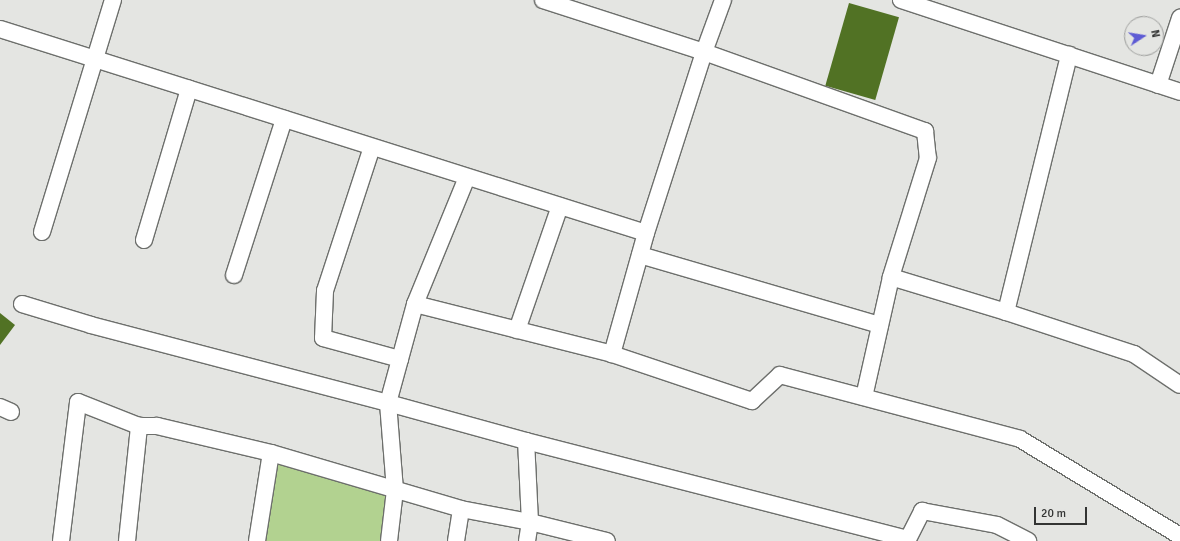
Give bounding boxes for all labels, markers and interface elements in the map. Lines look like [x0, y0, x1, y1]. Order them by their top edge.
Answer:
north arrow [1124, 16, 1164, 56]
text: N [1148, 29, 1162, 39]
scale bar [1036, 499, 1089, 525]
text: 20 m [1041, 506, 1066, 521]

